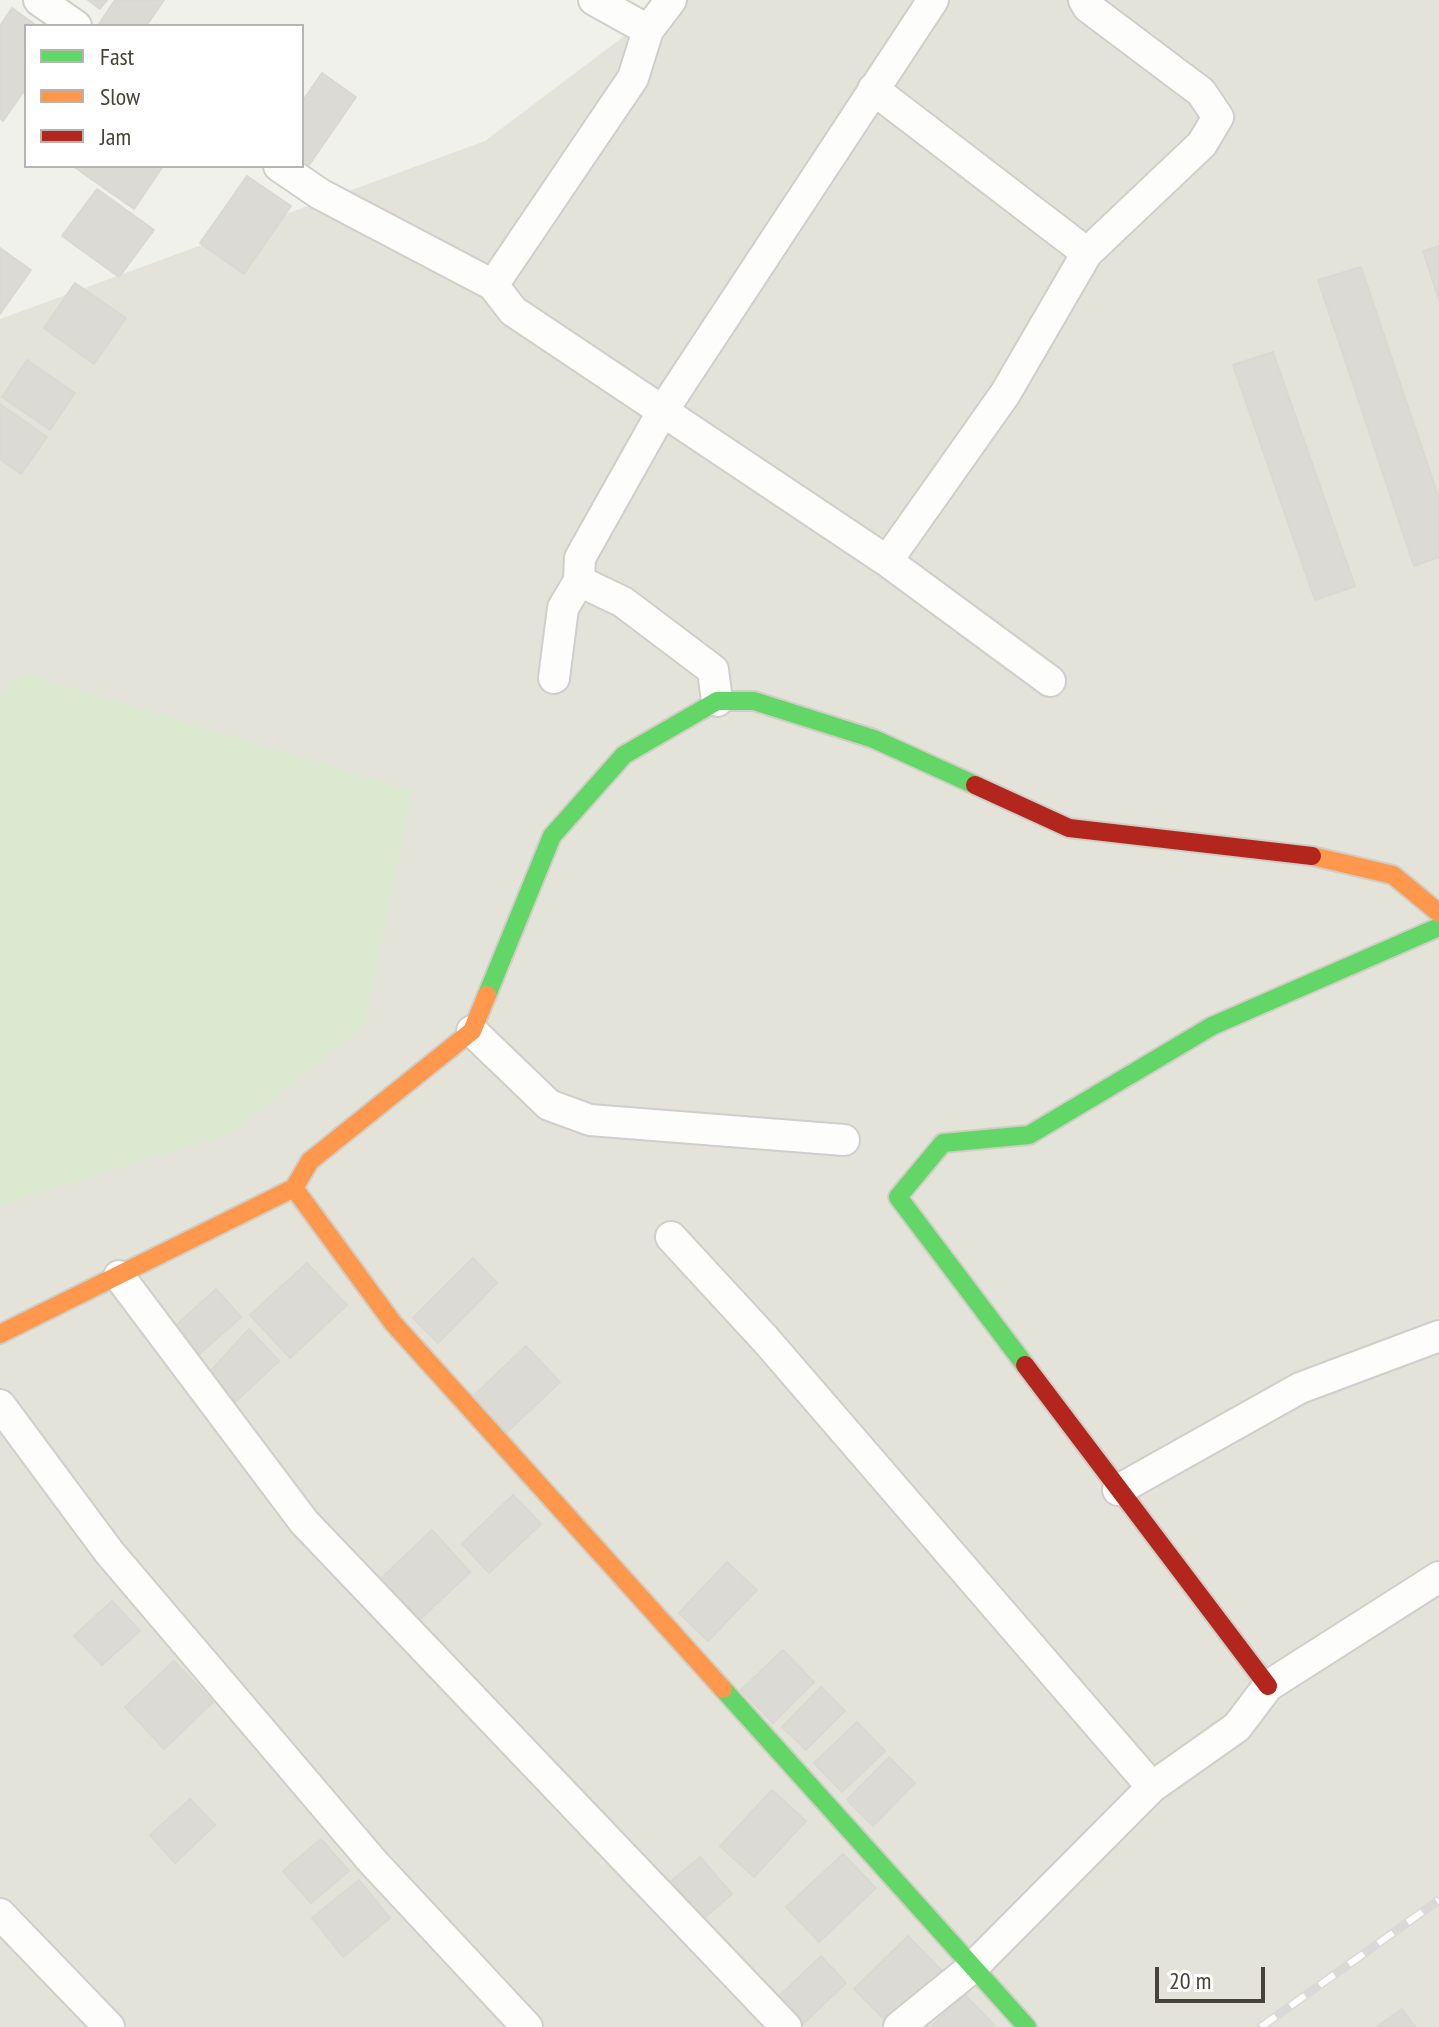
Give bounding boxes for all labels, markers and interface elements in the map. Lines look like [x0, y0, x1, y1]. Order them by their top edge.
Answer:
legend [24, 24, 304, 168]
text: Fast [100, 41, 134, 72]
text: Slow [100, 81, 140, 112]
text: Jam [100, 121, 131, 152]
scale bar [1159, 1951, 1269, 2001]
text: 20 m [1169, 1965, 1211, 1996]

